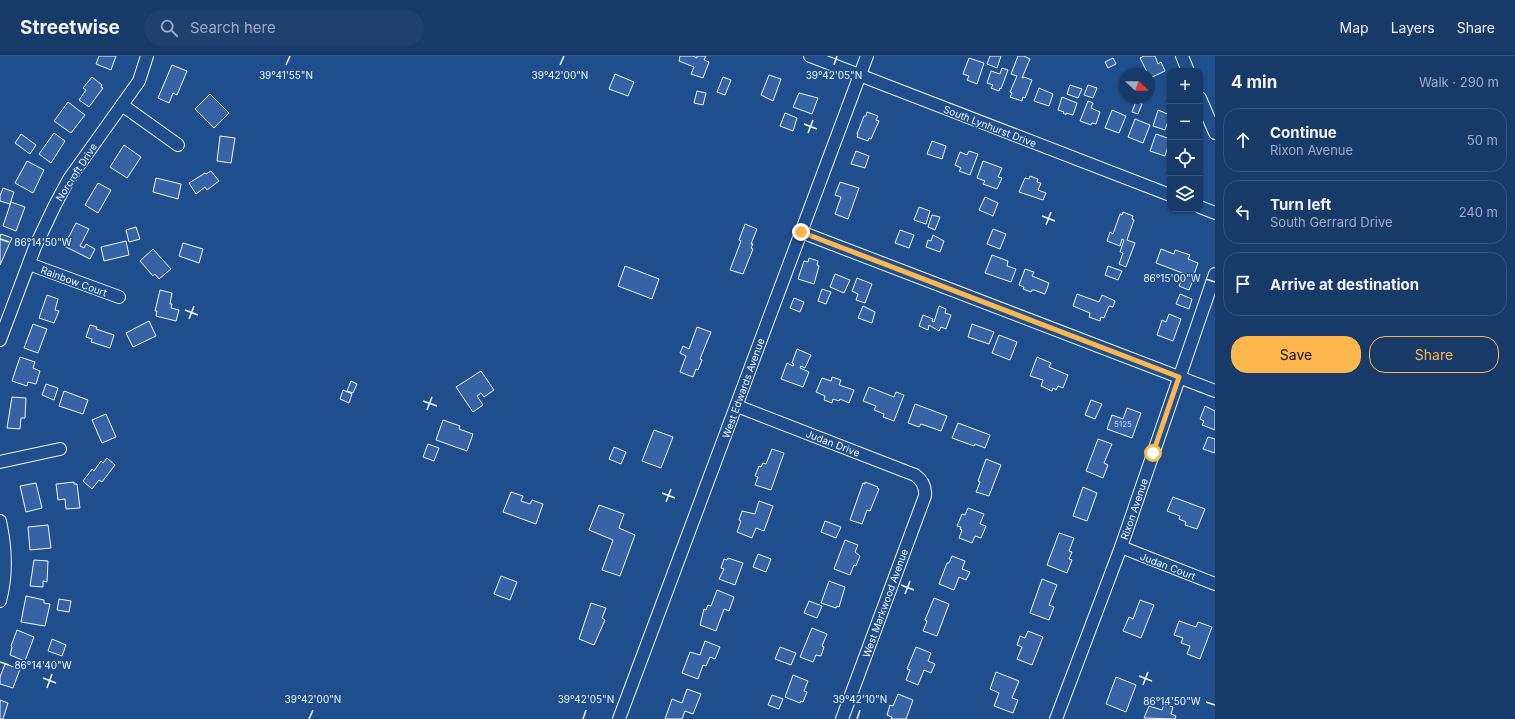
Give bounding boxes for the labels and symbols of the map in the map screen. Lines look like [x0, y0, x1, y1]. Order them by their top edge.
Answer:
north arrow [1119, 68, 1155, 104]
text: 39°41'55"N [259, 69, 313, 81]
text: 39°42'00"N [532, 69, 588, 81]
text: 39°42'05"N [806, 69, 862, 81]
street label: South Lynhurst Drive [942, 103, 1038, 149]
street label: Norcroft Drive [53, 141, 99, 203]
route end [792, 223, 810, 241]
text: 86°14'50"W [14, 236, 72, 248]
street label: Rainbow Court [39, 263, 109, 299]
text: 86°15'00"W [1143, 272, 1201, 284]
street label: West Edwards Avenue [719, 336, 767, 440]
house number: 5125 [1114, 419, 1132, 429]
street label: Judan Drive [804, 427, 862, 459]
route start [1144, 444, 1162, 462]
street label: Rixon Avenue [1118, 477, 1150, 541]
street label: West Markwood Avenue [860, 547, 910, 659]
street label: Judan Court [1139, 550, 1198, 582]
text: 86°14'40"W [14, 659, 72, 671]
text: 39°42'00"N [285, 693, 341, 705]
text: 39°42'05"N [558, 693, 614, 705]
text: 39°42'10"N [833, 693, 887, 705]
text: 86°14'50"W [1143, 695, 1201, 707]

